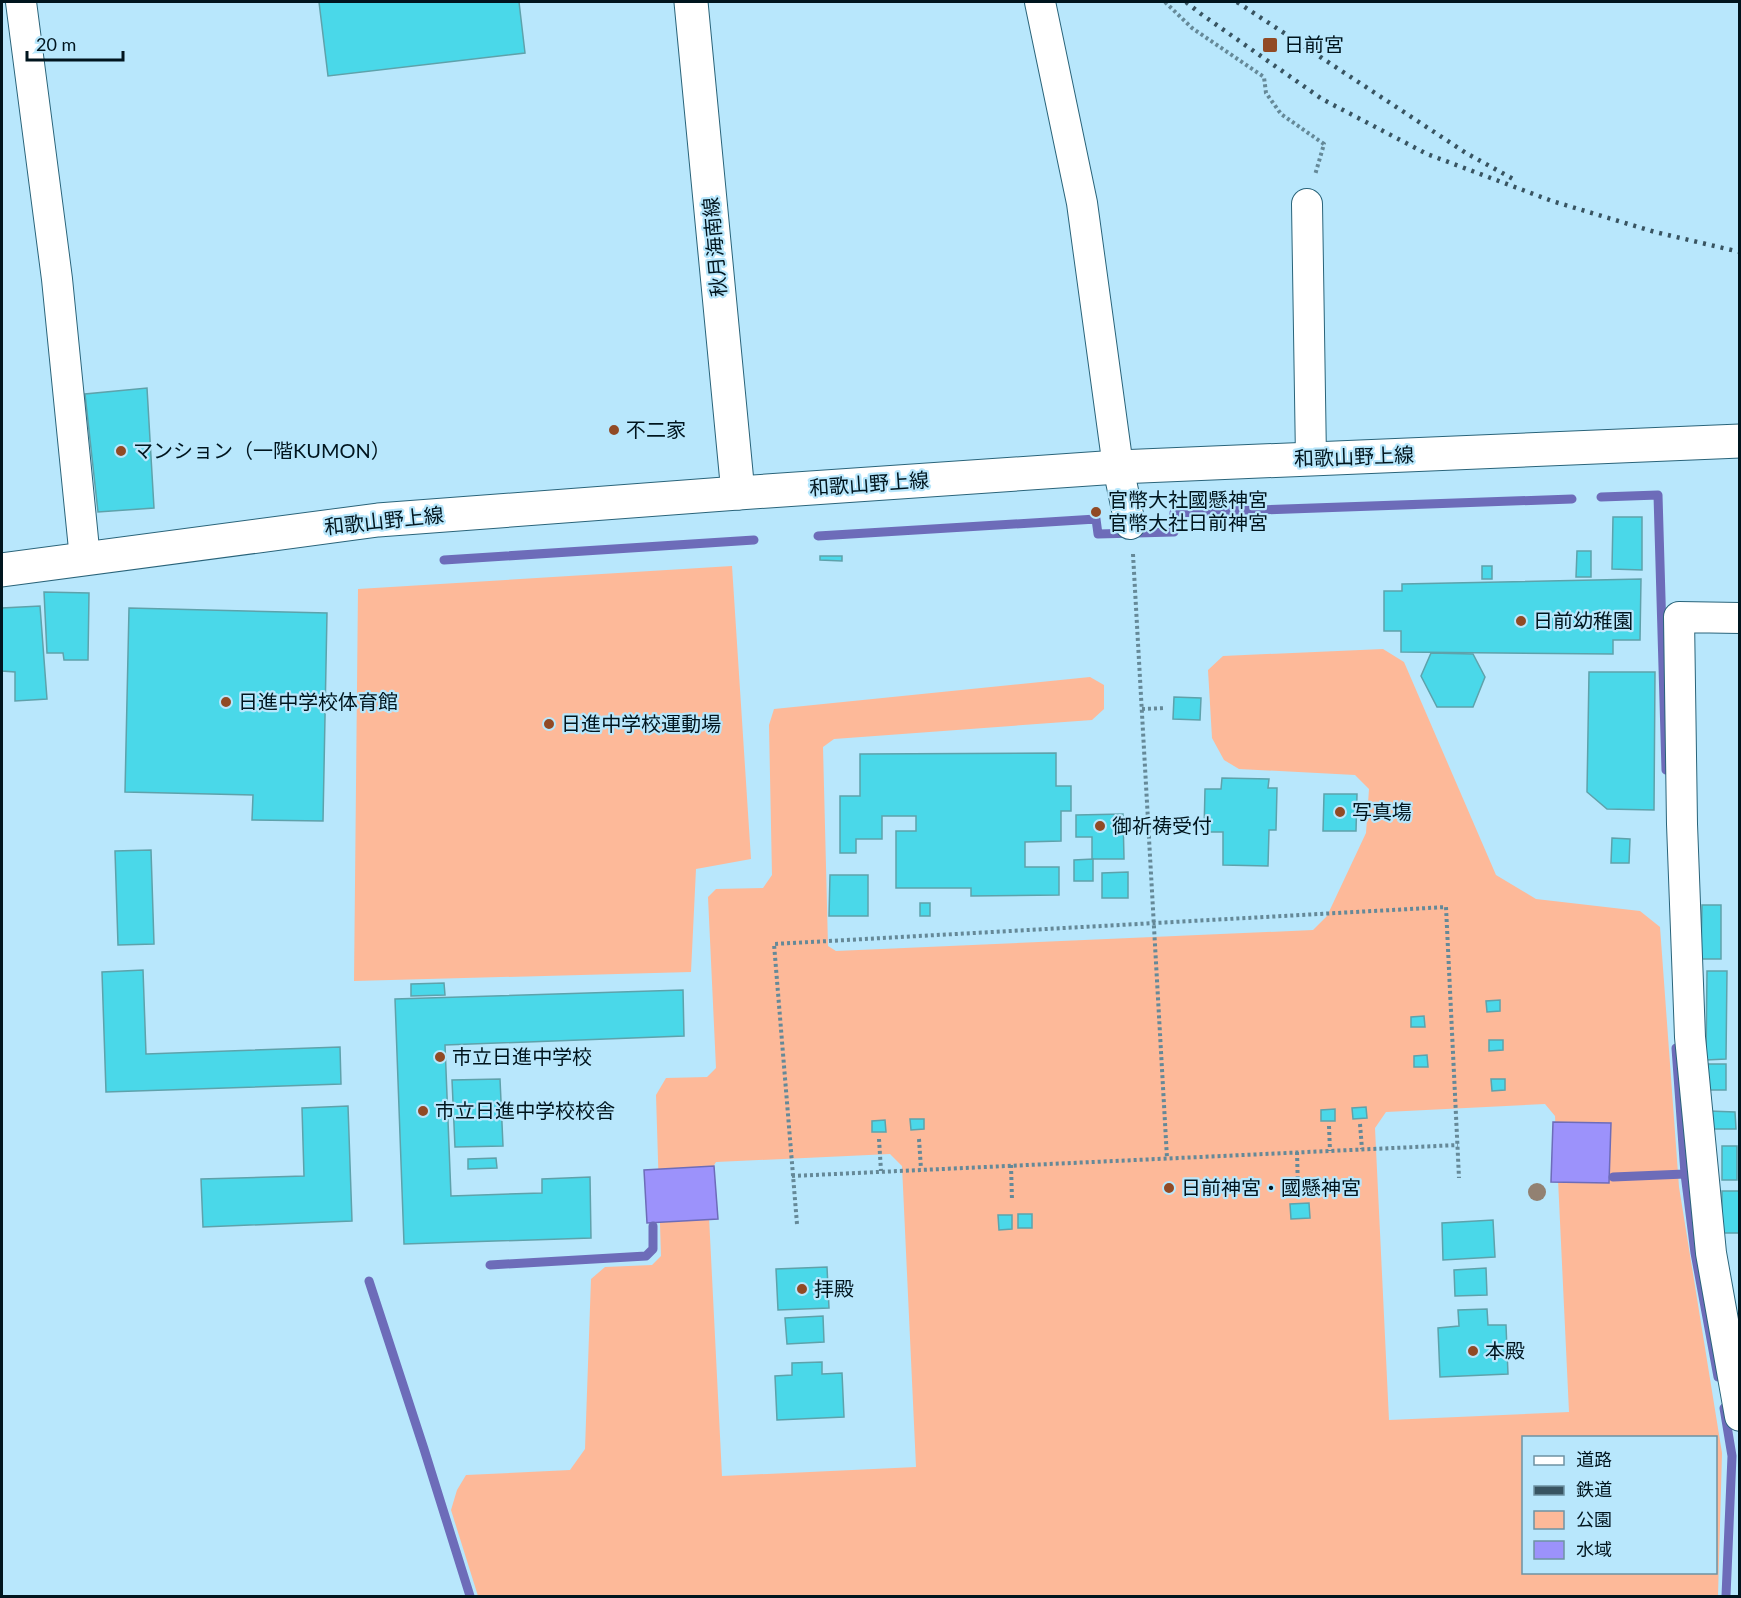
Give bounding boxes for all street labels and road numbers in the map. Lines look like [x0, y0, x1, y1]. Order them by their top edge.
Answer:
street label: 秋月海南線 [698, 196, 730, 298]
street label: 和歌山野上線 [1294, 442, 1414, 470]
street label: 和歌山野上線 [808, 467, 930, 499]
street label: 和歌山野上線 [323, 502, 445, 538]

